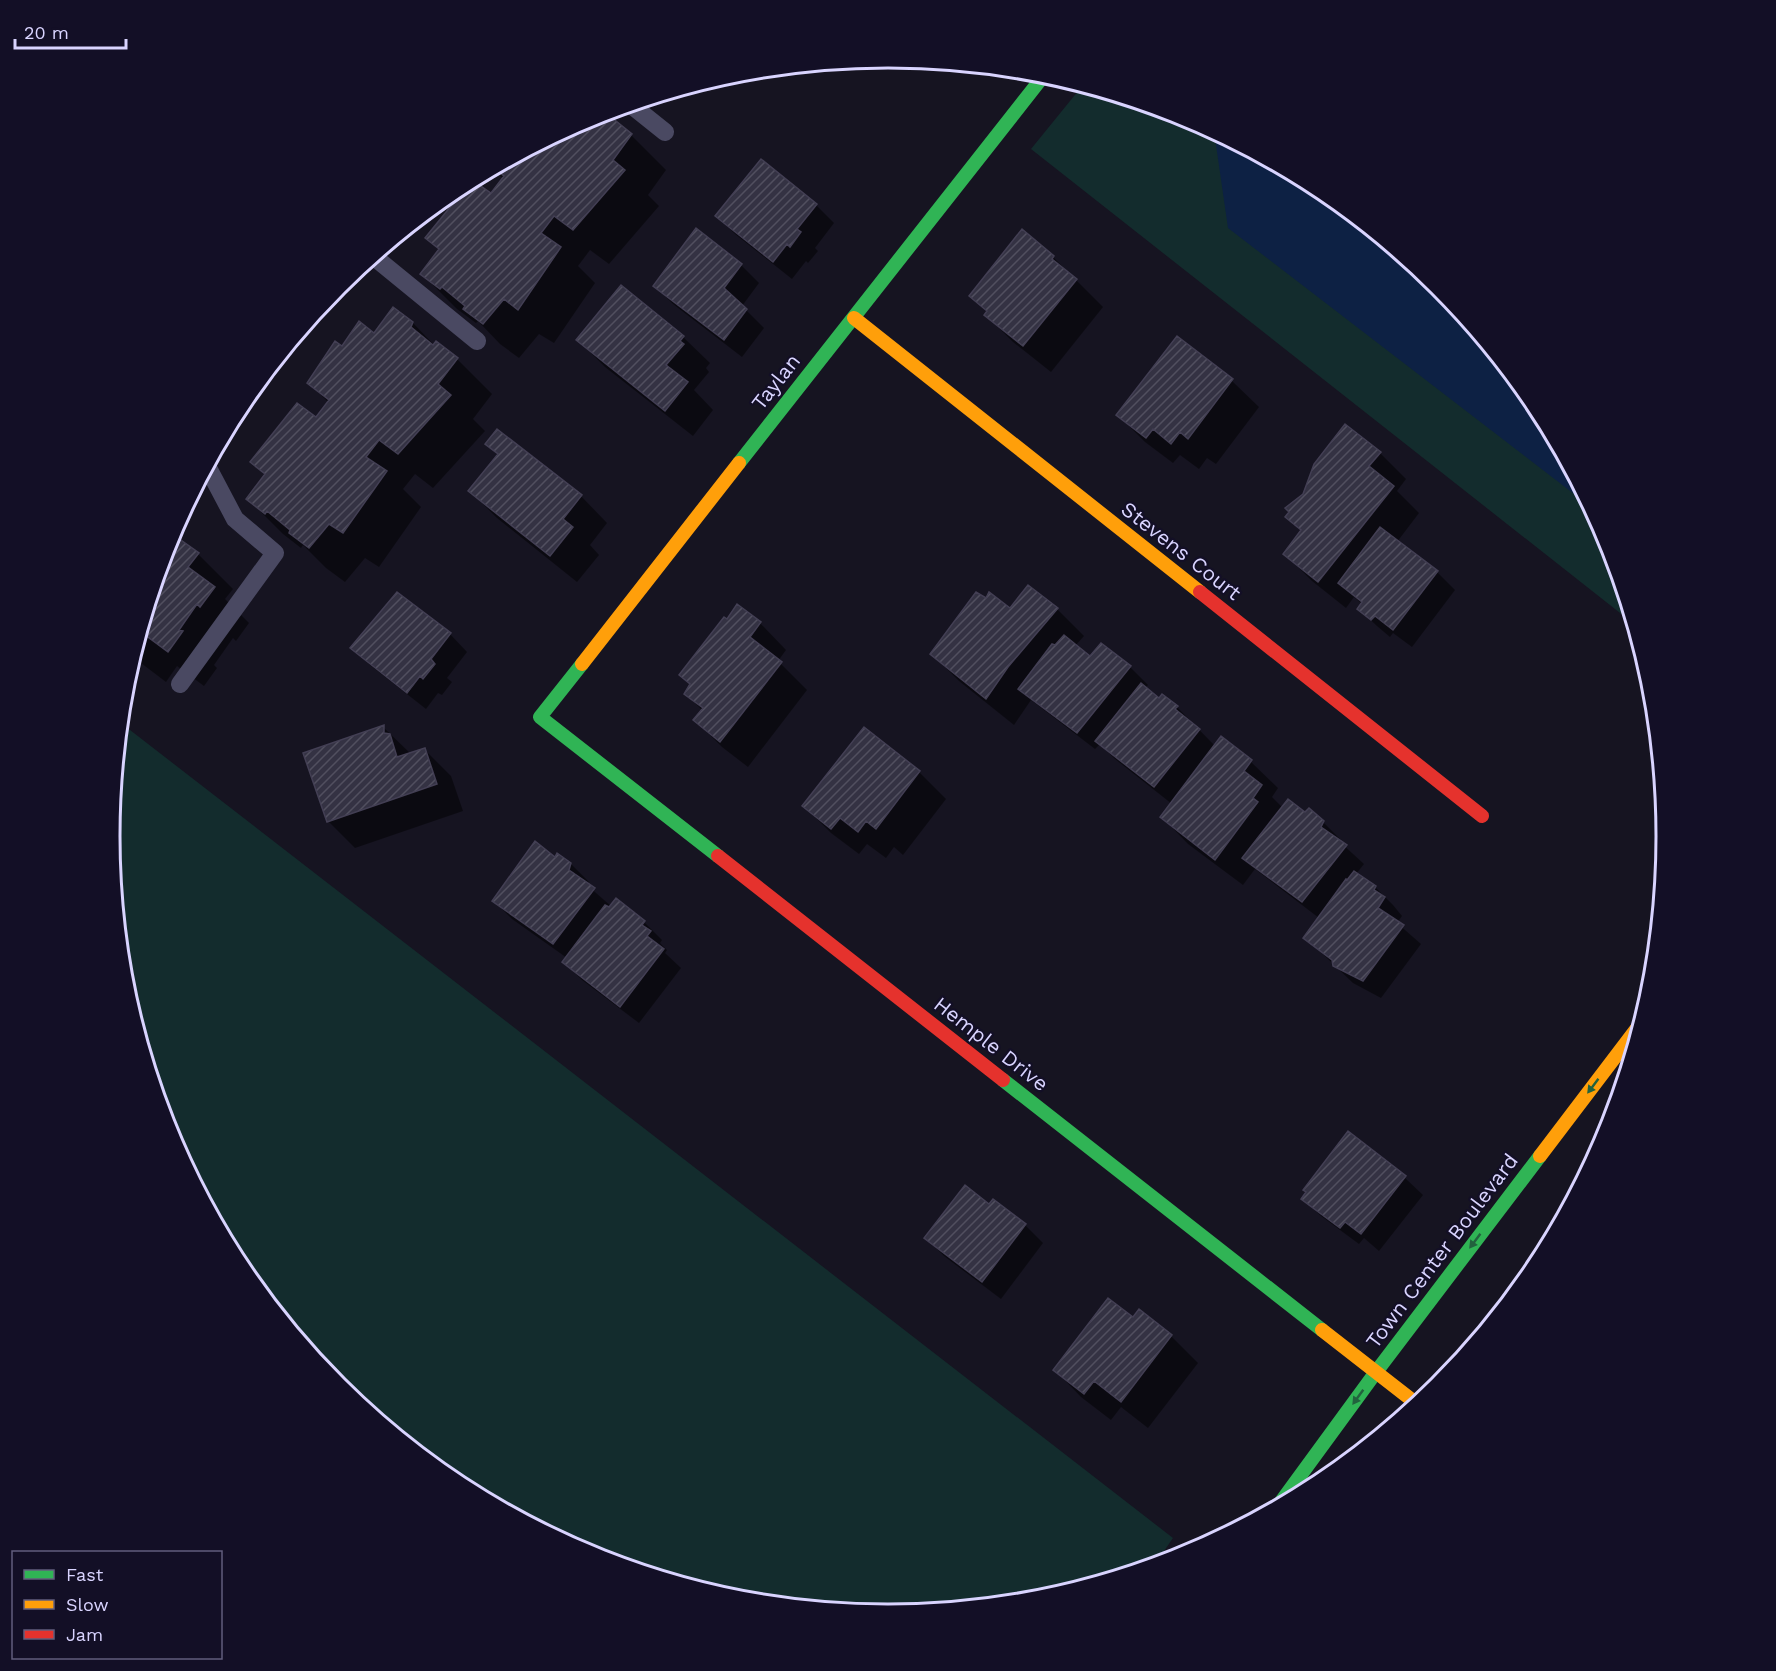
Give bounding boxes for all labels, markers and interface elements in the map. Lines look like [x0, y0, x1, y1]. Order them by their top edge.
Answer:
scale bar [15, 12, 126, 50]
text: 20 m [24, 22, 69, 43]
street label: Taylan [746, 349, 805, 415]
street label: Stevens Court [1116, 496, 1246, 605]
street label: Hemple Drive [929, 991, 1054, 1096]
one-way arrow [1586, 1078, 1599, 1094]
street label: Town Center Boulevard [1360, 1148, 1523, 1353]
one-way arrow [1469, 1233, 1481, 1249]
one-way arrow [1352, 1390, 1364, 1405]
legend [12, 1551, 222, 1659]
text: Fast [66, 1564, 104, 1585]
text: Slow [66, 1594, 109, 1615]
text: Jam [66, 1624, 103, 1645]

